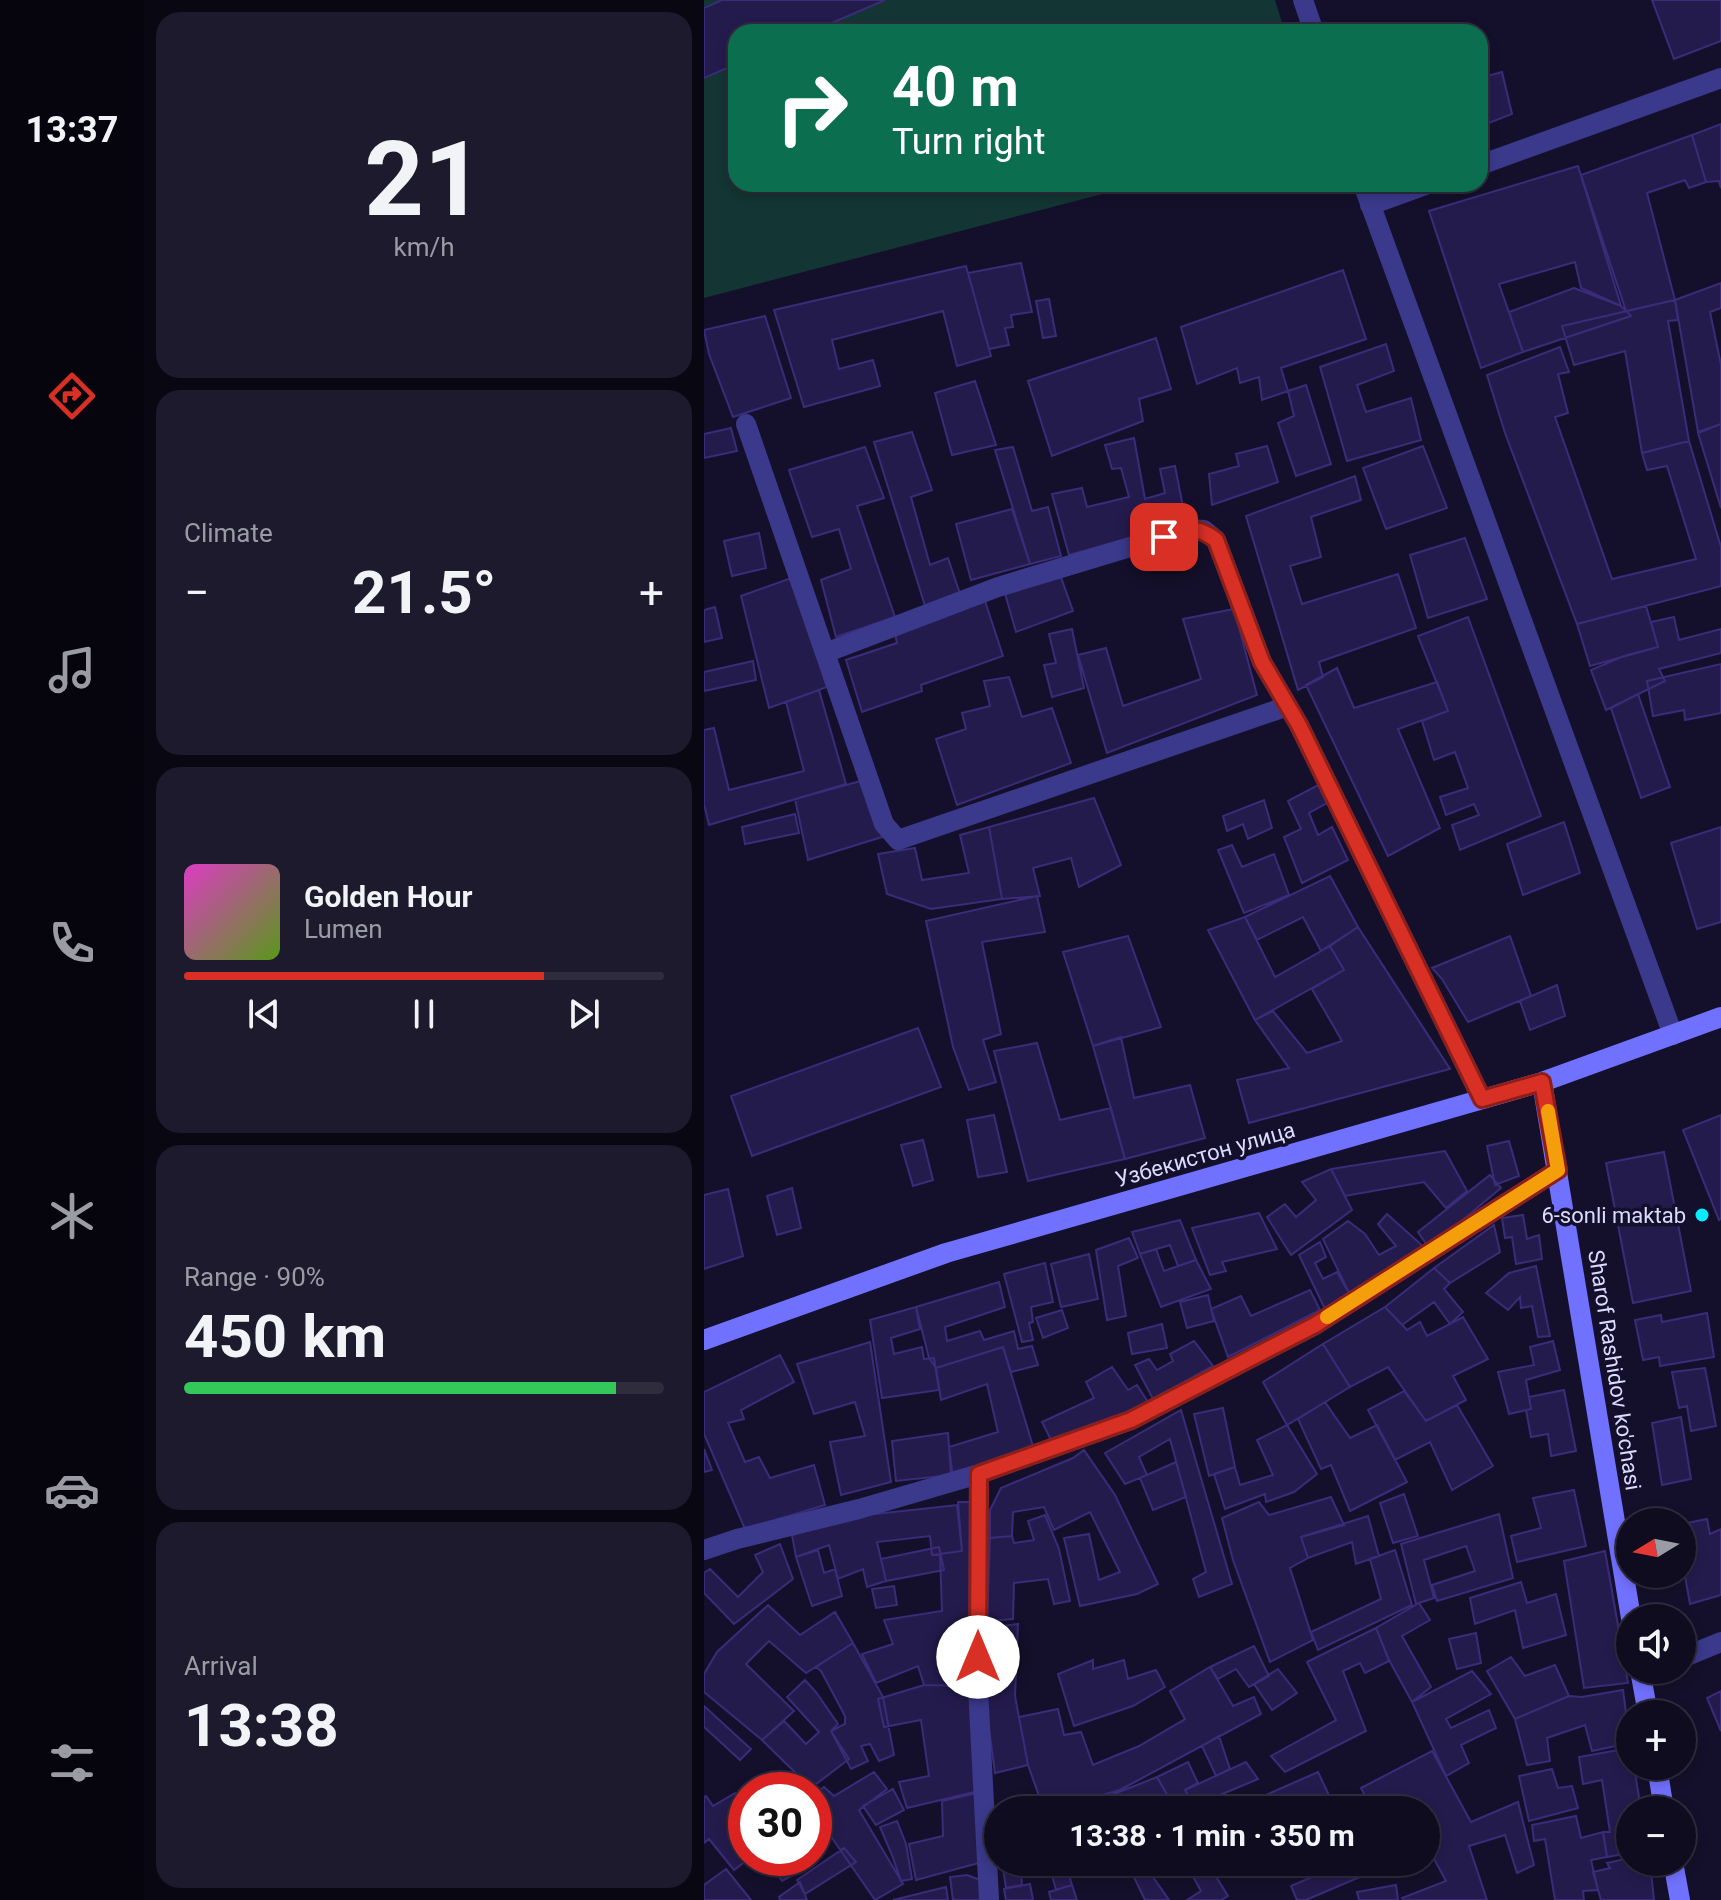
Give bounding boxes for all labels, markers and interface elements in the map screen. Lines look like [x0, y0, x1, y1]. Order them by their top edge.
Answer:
text: 40 m [892, 54, 1019, 120]
icon: right [760, 56, 864, 160]
text: 13:37 [26, 109, 118, 151]
text: 21 [364, 119, 484, 240]
text: Turn right [892, 121, 1045, 163]
text: km/h [393, 232, 455, 262]
icon: directions [44, 368, 100, 424]
pin [1130, 503, 1198, 571]
icon: arrive [1142, 515, 1186, 559]
text: Climate [184, 518, 273, 548]
text: 21.5° [352, 557, 496, 628]
text: − [184, 567, 209, 619]
text: + [639, 567, 664, 619]
icon: music [44, 642, 100, 698]
text: Golden Hour [304, 879, 473, 914]
text: Lumen [304, 914, 383, 944]
icon: phone [44, 915, 100, 971]
icon: previous [242, 992, 286, 1036]
icon: pause [402, 992, 446, 1036]
icon: next [562, 992, 606, 1036]
street label: Узбекистон улица [1112, 1117, 1298, 1192]
icon: climate [44, 1188, 100, 1244]
place label: 6-sonli maktab [1541, 1203, 1686, 1228]
marker: 6-sonli maktab [1693, 1206, 1711, 1224]
street label: Sharof Rashidov ko'chasi [1583, 1248, 1646, 1492]
text: Range · 90% [184, 1262, 325, 1292]
text: 450 km [184, 1301, 386, 1372]
icon: car [44, 1462, 100, 1518]
north arrow [1616, 1508, 1696, 1588]
map controls [1616, 1508, 1696, 1876]
button: sound [1616, 1604, 1696, 1684]
position arrow [936, 1615, 1020, 1699]
text: Arrival [184, 1651, 258, 1681]
text: 13:38 [184, 1690, 339, 1761]
button: + [1616, 1700, 1696, 1780]
icon: filters [44, 1735, 100, 1791]
speed limit sign: 30 [728, 1772, 832, 1876]
button: − [1616, 1796, 1696, 1876]
text: 13:38 · 1 min · 350 m [1069, 1818, 1355, 1853]

